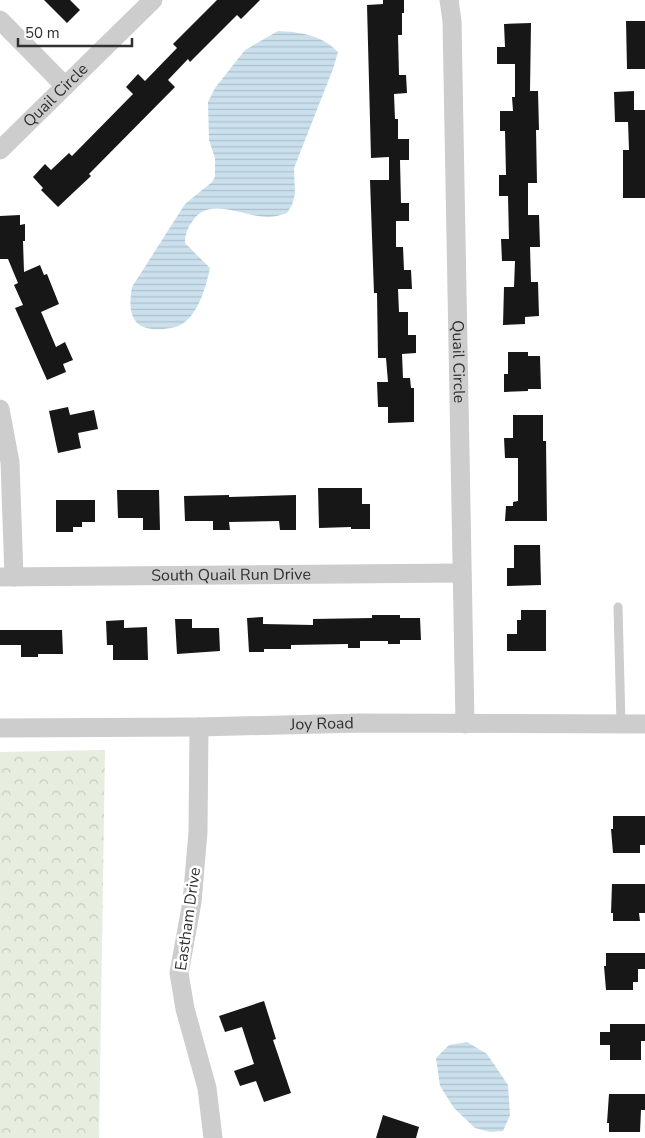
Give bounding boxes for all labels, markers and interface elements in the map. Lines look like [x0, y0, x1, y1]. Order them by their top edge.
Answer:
scale bar [18, 15, 131, 47]
text: 50 m [25, 23, 60, 43]
street label: Quail Circle [18, 58, 93, 132]
street label: Quail Circle [447, 320, 470, 403]
street label: South Quail Run Drive [151, 563, 311, 587]
street label: Joy Road [289, 712, 354, 736]
street label: Eastham Drive [170, 866, 206, 972]

